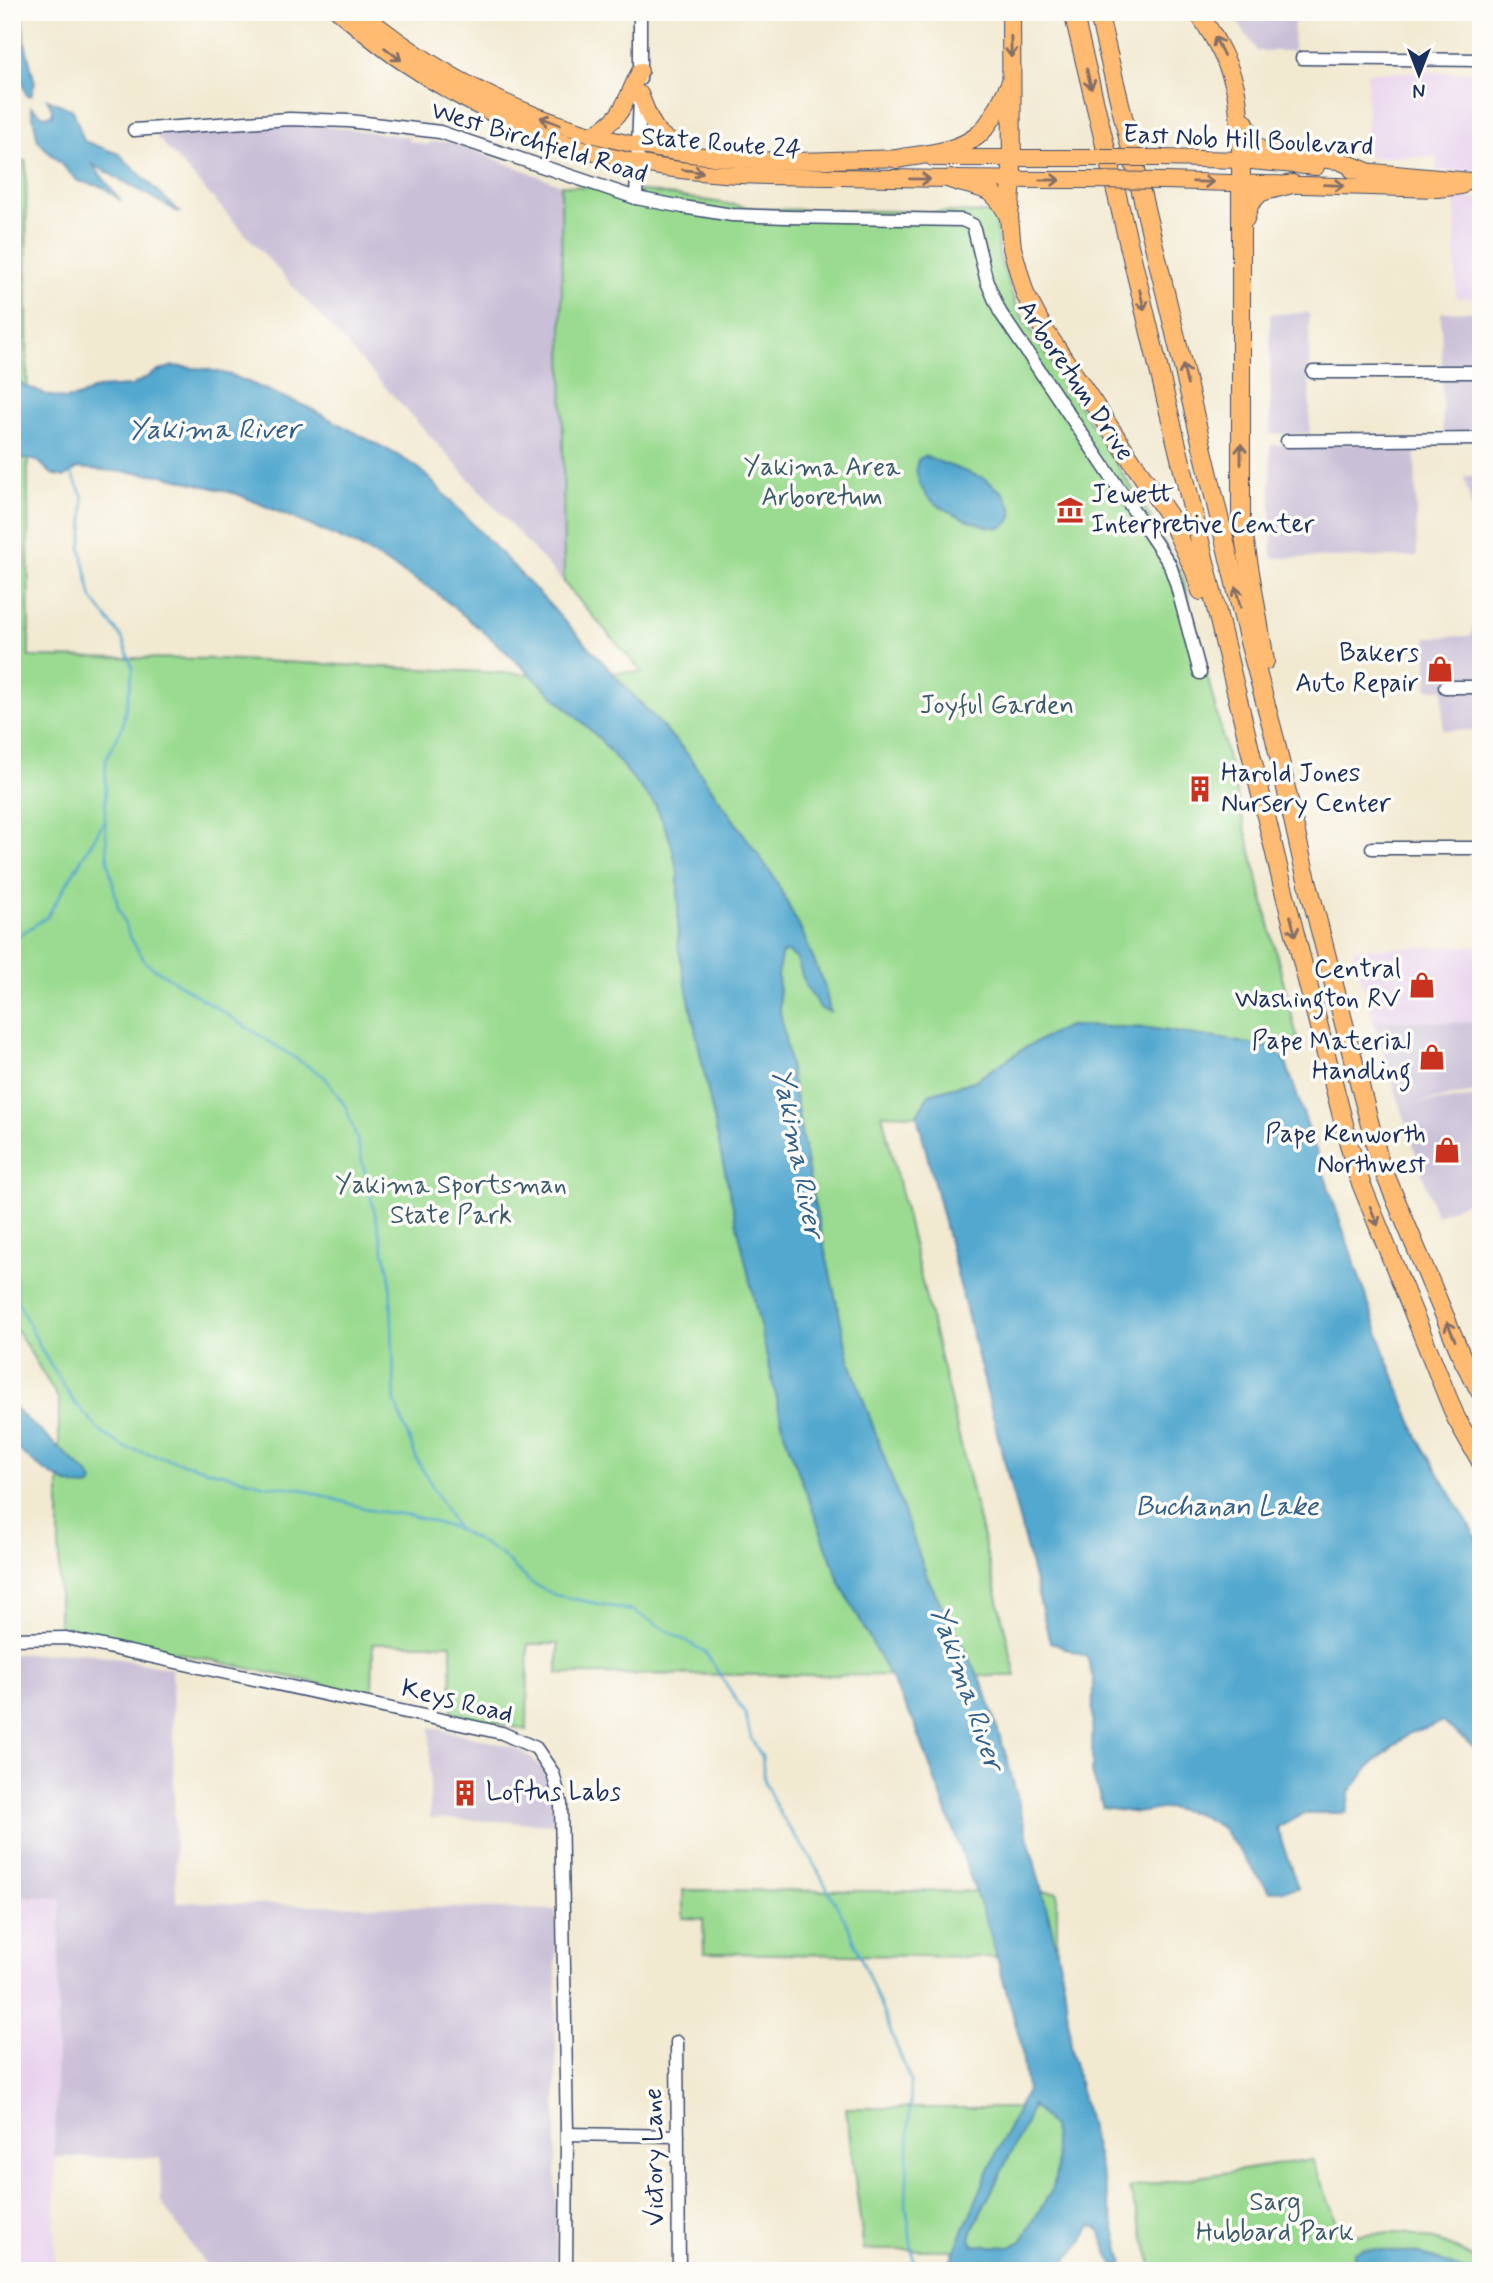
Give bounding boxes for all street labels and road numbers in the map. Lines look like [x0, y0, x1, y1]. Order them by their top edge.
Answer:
street label: West Birchfield Road [427, 94, 651, 192]
street label: East Nob Hill Boulevard [1122, 117, 1374, 165]
street label: State Route 24 [639, 120, 803, 168]
street label: Arboretum Drive [1009, 294, 1141, 468]
street label: Keys Road [398, 1672, 516, 1732]
street label: Victory Lane [637, 2088, 673, 2226]

